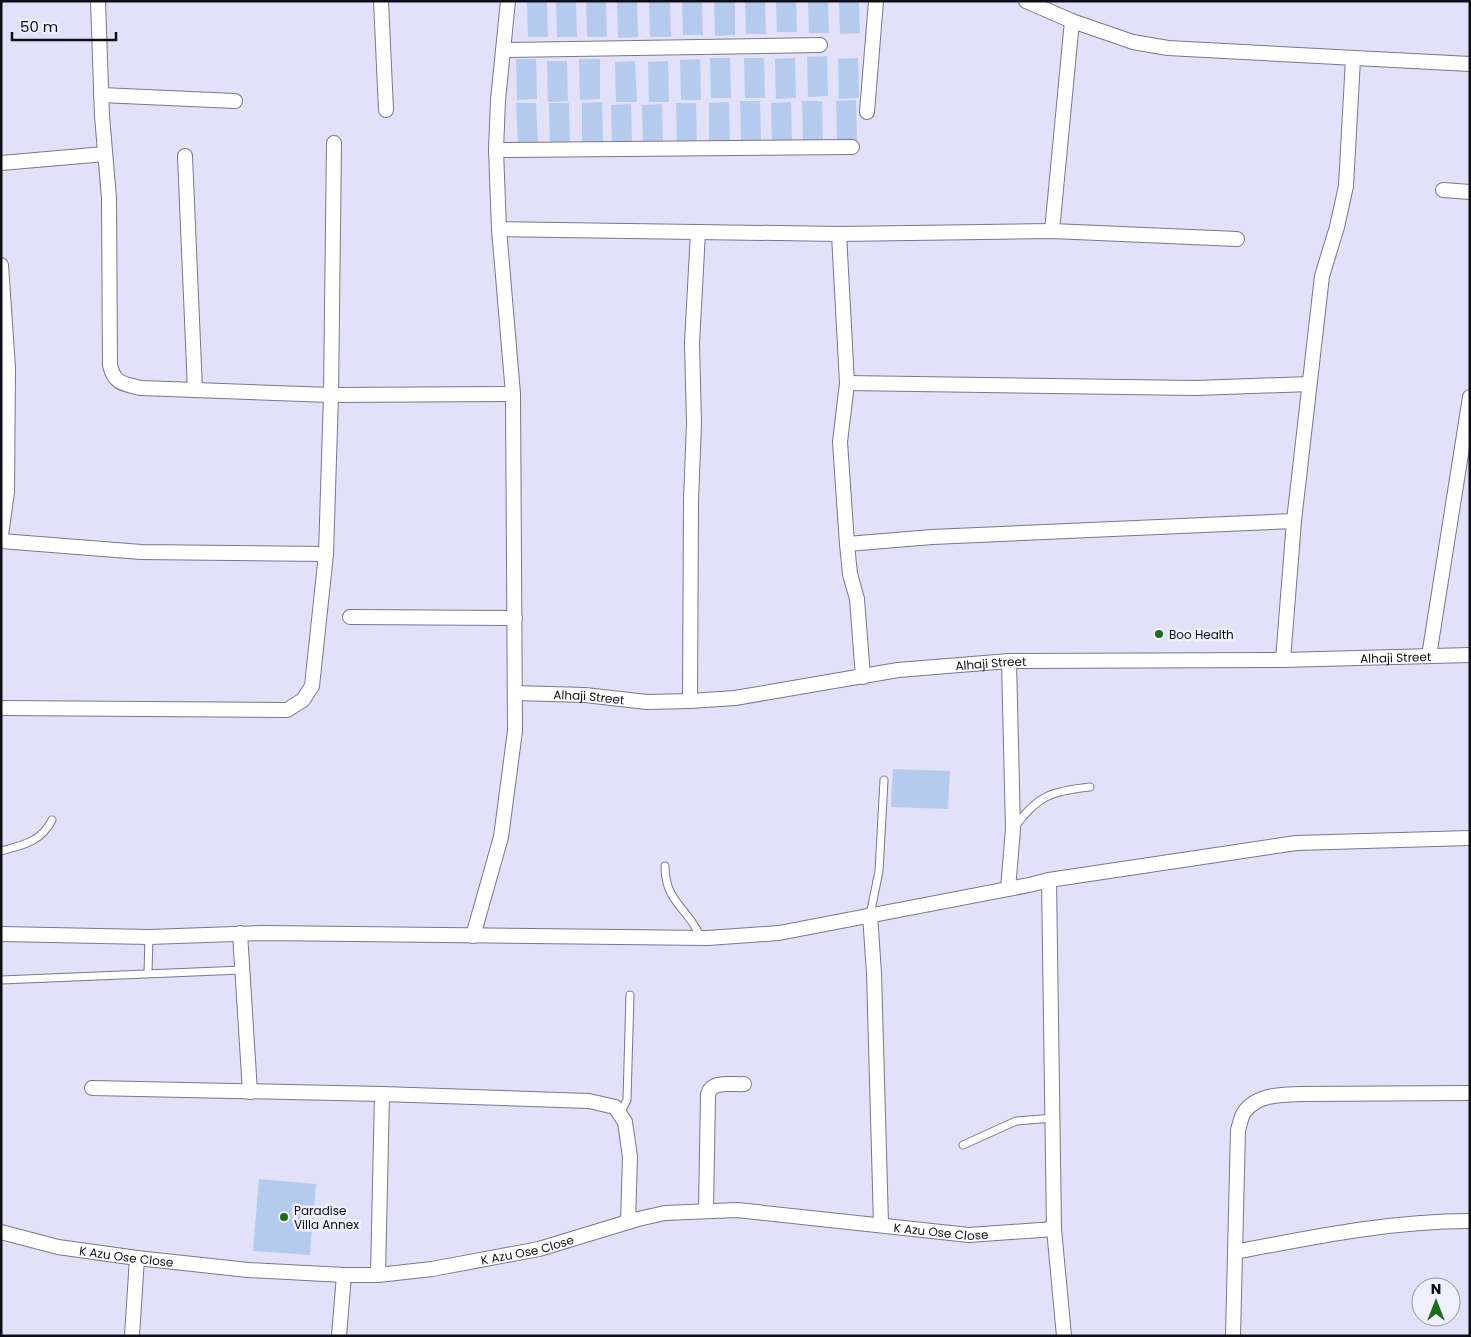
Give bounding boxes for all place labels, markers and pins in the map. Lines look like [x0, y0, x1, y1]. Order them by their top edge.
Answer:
place label: Boo Health [1169, 626, 1234, 643]
marker: Boo Health [1153, 628, 1165, 640]
place label: Paradise Villa Annex [294, 1202, 359, 1233]
marker: Paradise Villa Annex [278, 1211, 290, 1223]

